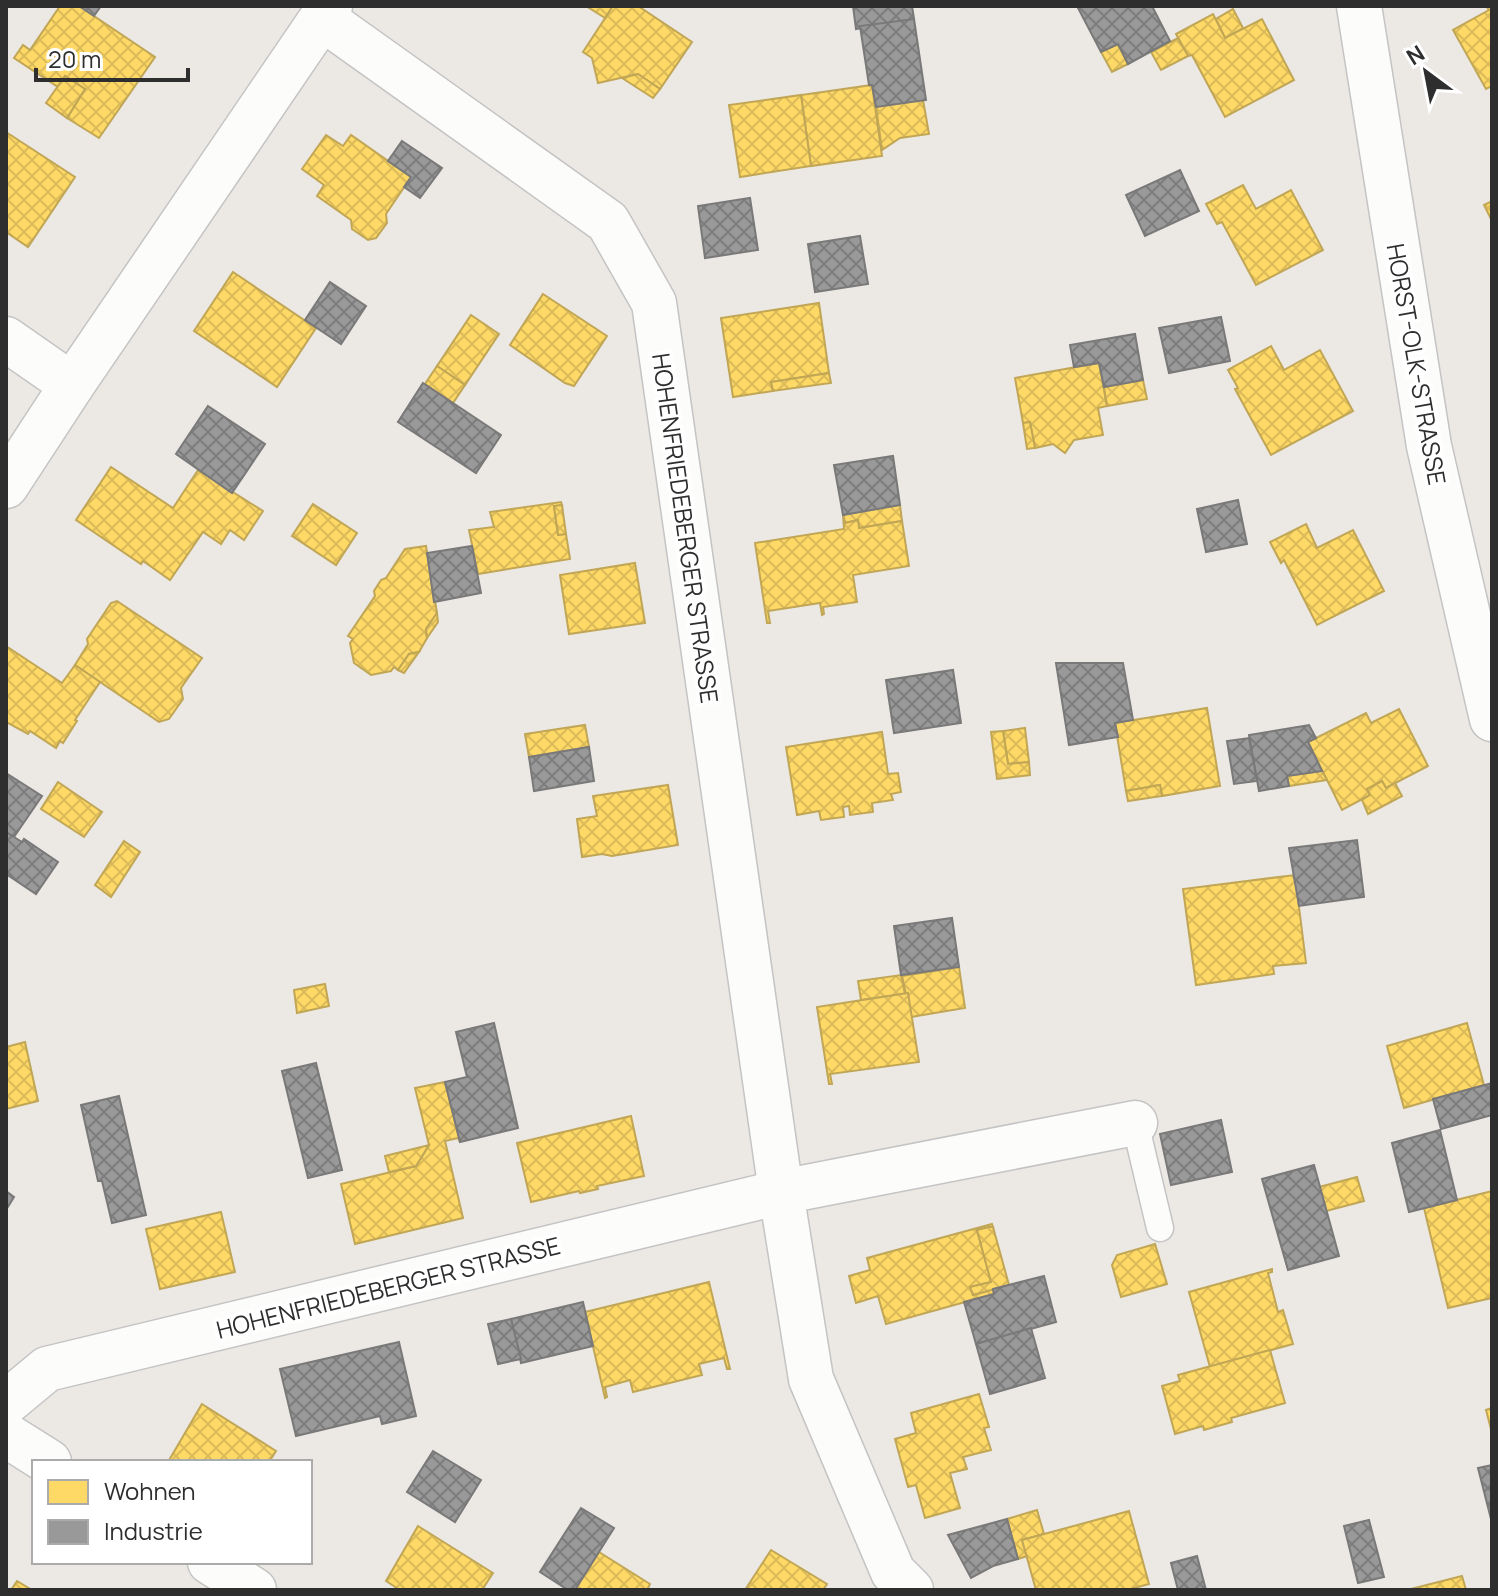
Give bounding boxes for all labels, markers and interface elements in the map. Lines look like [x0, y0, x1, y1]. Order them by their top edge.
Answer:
scale bar [36, 32, 188, 82]
north arrow [1386, 32, 1466, 112]
text: N [1401, 38, 1430, 72]
text: 20 m [48, 42, 101, 75]
street label: HORST-OLK-STRASSE [1380, 241, 1454, 487]
street label: HOHENFRIEDEBERGER STRASSE [645, 351, 727, 705]
street label: HOHENFRIEDEBERGER STRASSE [213, 1228, 563, 1346]
legend [32, 1460, 312, 1564]
text: Wohnen [104, 1474, 196, 1507]
text: Industrie [104, 1514, 203, 1547]

